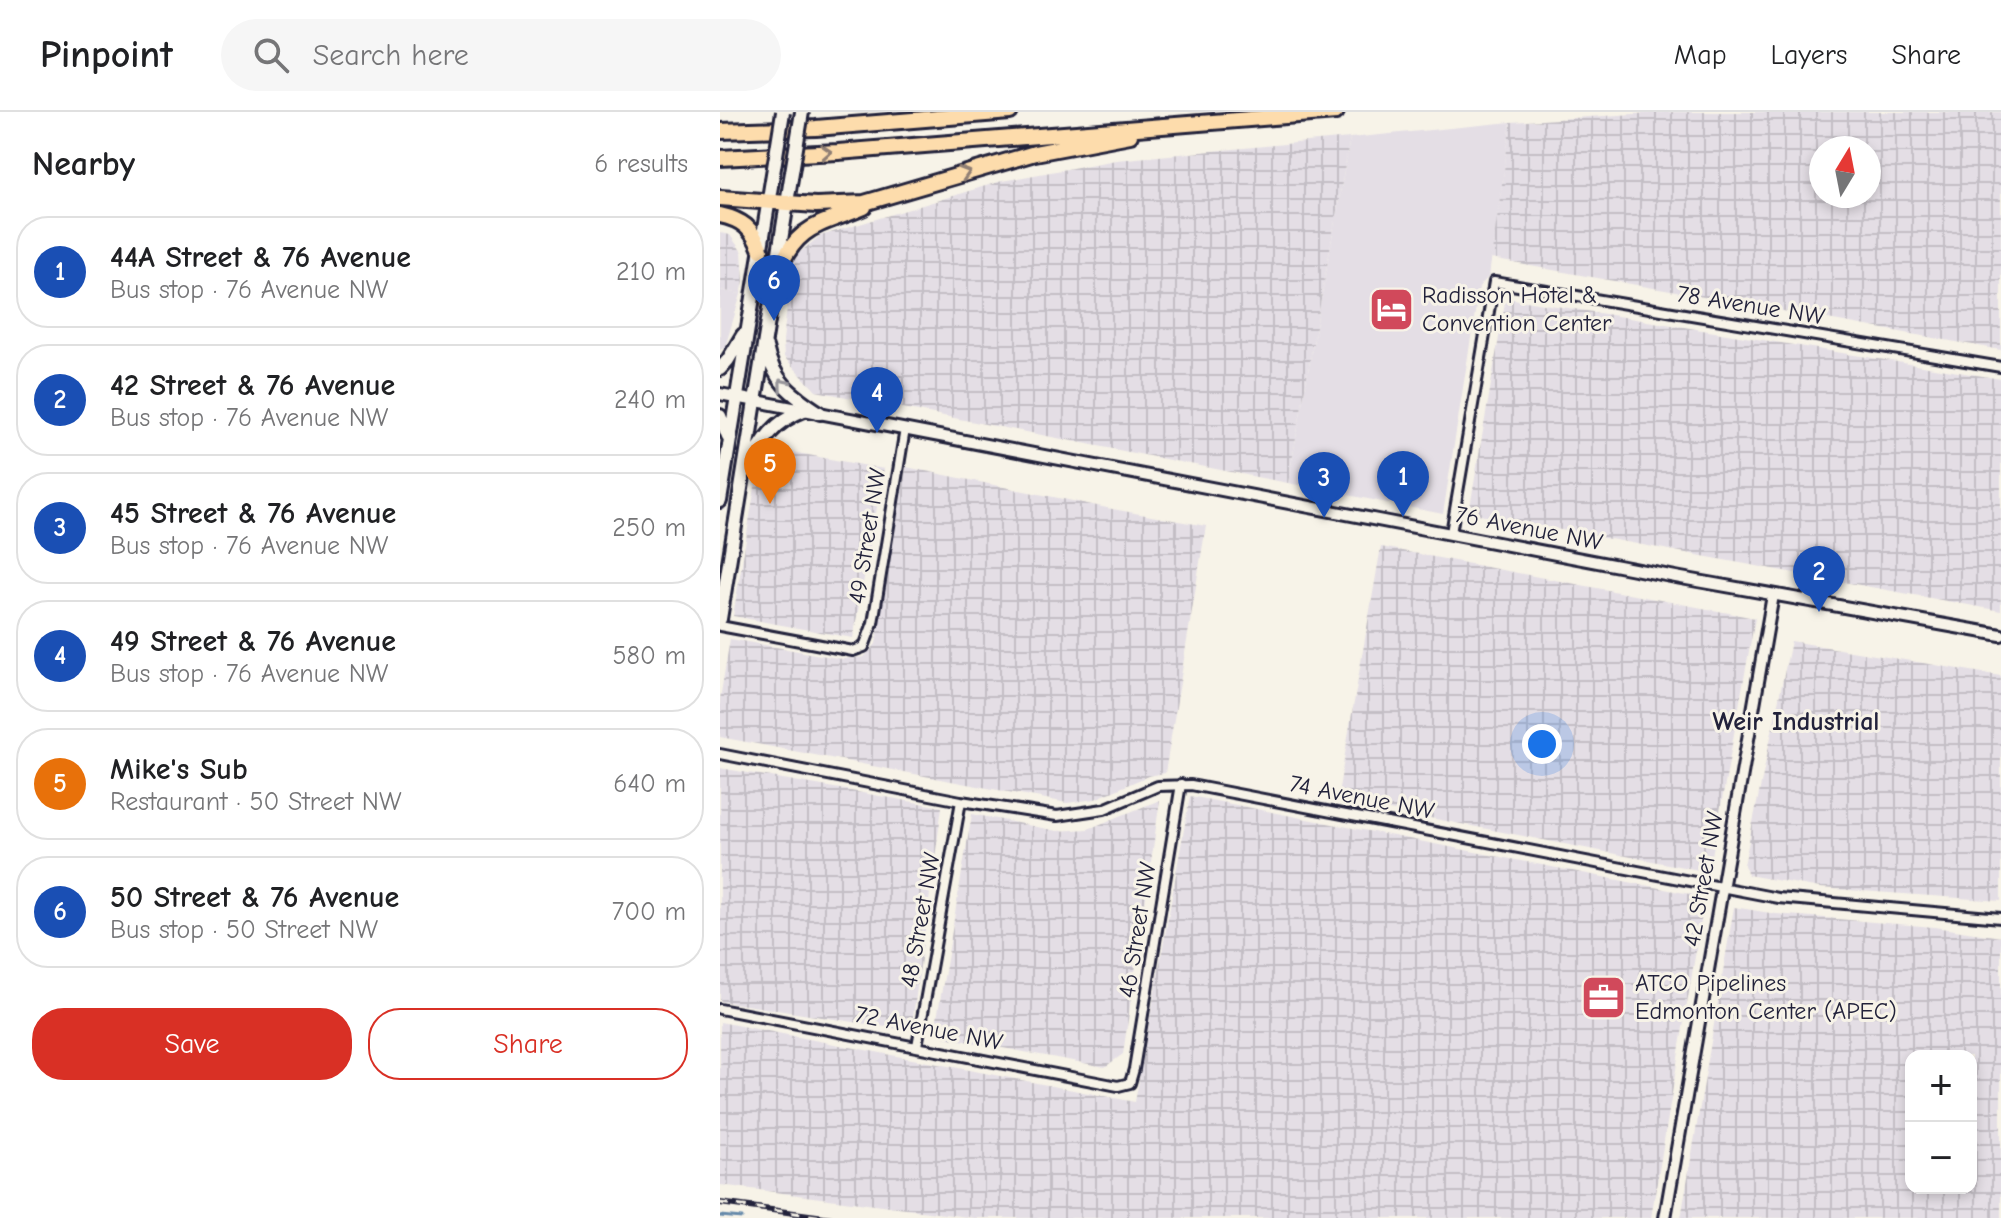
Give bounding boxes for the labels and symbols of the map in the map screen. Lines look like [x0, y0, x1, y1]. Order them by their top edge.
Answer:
north arrow [1809, 136, 1881, 208]
one-way arrow [820, 144, 833, 161]
one-way arrow [958, 166, 972, 182]
pin: 6 [748, 255, 800, 321]
street label: 78 Avenue NW [1675, 279, 1827, 331]
place label: Radisson Hotel & Convention Center [1422, 281, 1612, 337]
hotel icon: Radisson Hotel & Convention Center [1367, 285, 1415, 333]
pin: 4 [851, 367, 903, 433]
one-way arrow [778, 379, 793, 393]
pin: 5 [744, 438, 796, 504]
pin: 1 [1377, 451, 1429, 517]
pin: 3 [1298, 452, 1350, 518]
street label: 49 Street NW [842, 466, 892, 606]
street label: 76 Avenue NW [1453, 500, 1605, 556]
pin: 2 [1793, 546, 1845, 612]
district label: Weir Industrial [1713, 707, 1879, 737]
your location [1522, 724, 1562, 764]
street label: 74 Avenue NW [1287, 769, 1437, 825]
street label: 42 Street NW [1677, 809, 1729, 949]
street label: 48 Street NW [894, 850, 946, 990]
street label: 46 Street NW [1112, 860, 1162, 1000]
place label: ATCO Pipelines Edmonton Center (APEC) [1635, 969, 1897, 1025]
office icon: ATCO Pipelines Edmonton Center (APEC) [1580, 973, 1628, 1021]
street label: 72 Avenue NW [853, 1000, 1005, 1056]

